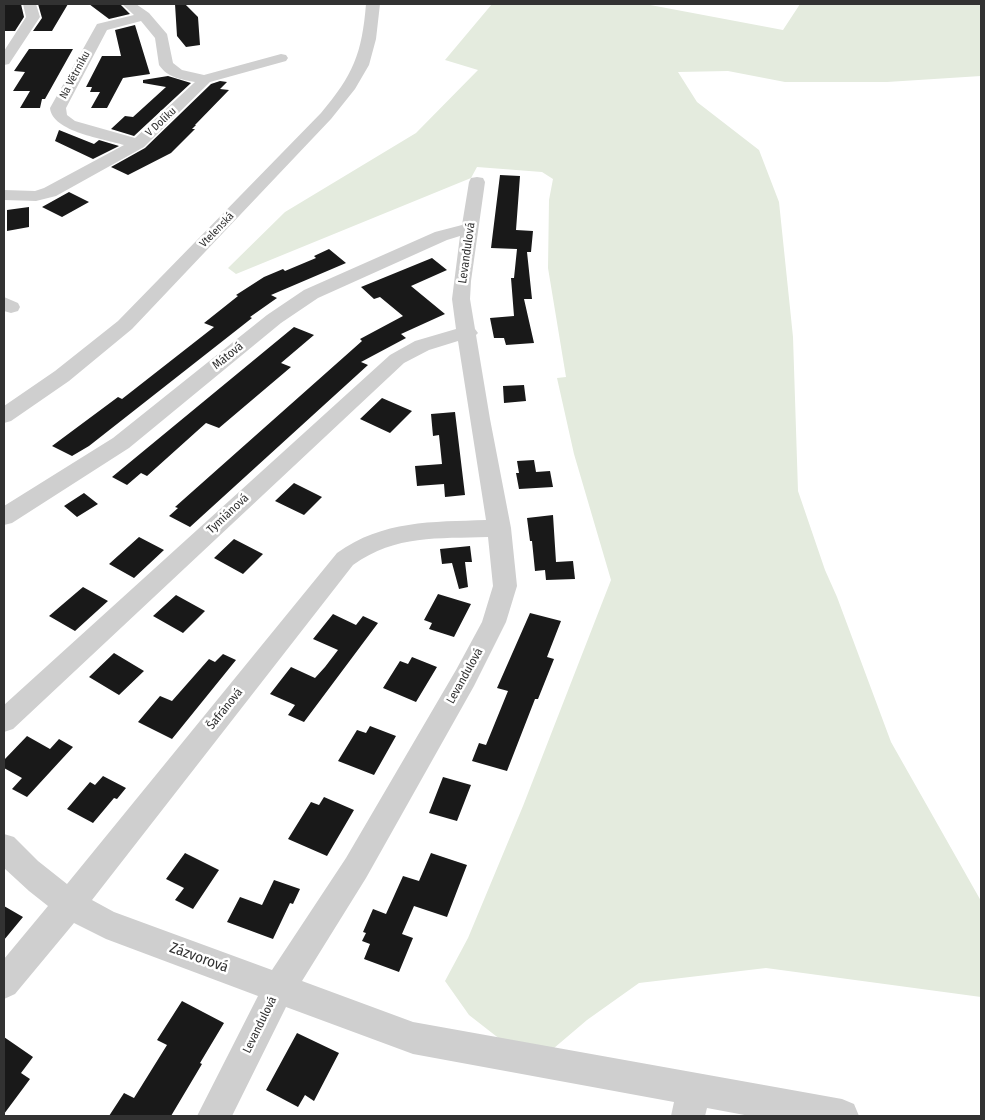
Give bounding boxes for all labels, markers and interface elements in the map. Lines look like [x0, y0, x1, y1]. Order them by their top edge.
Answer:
street label: Na Větrníku [57, 49, 93, 101]
street label: V Dolíku [143, 105, 179, 139]
street label: Vtelenská [197, 210, 237, 250]
street label: Levandulová [456, 222, 478, 284]
street label: Mátová [210, 339, 246, 373]
street label: Tymiánová [204, 491, 252, 537]
street label: Levandulová [444, 646, 486, 706]
street label: Šafránová [204, 685, 246, 733]
street label: Zázvorová [167, 939, 231, 977]
street label: Levandulová [240, 994, 280, 1056]

